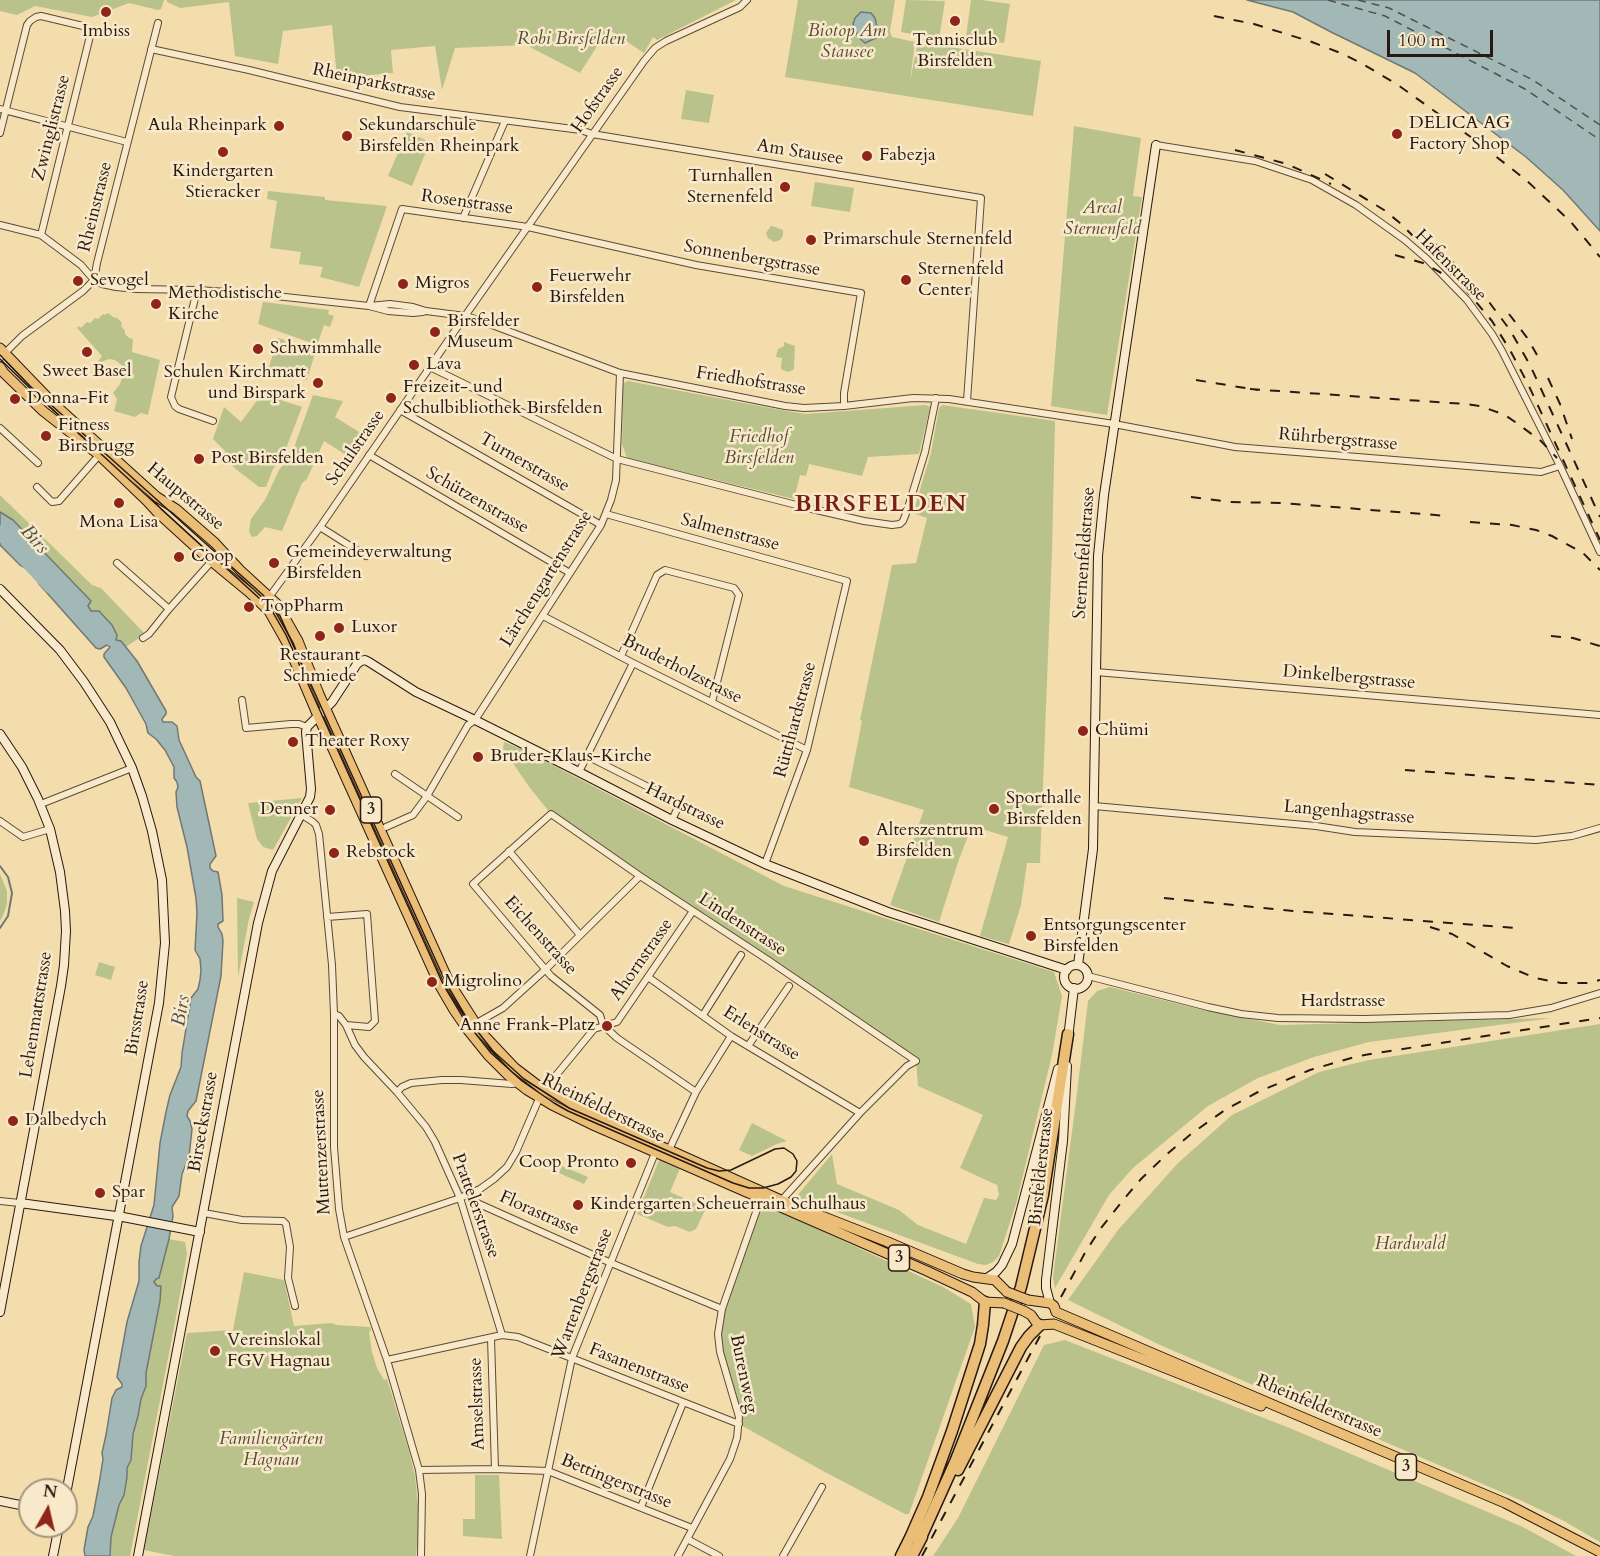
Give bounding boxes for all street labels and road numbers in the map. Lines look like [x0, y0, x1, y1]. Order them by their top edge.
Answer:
street label: Rheinparkstrasse [310, 59, 438, 107]
street label: Hofstrasse [567, 62, 629, 138]
street label: Zwinglistrasse [28, 73, 76, 183]
street label: Am Stausee [755, 135, 845, 171]
street label: Rheinstrasse [74, 160, 118, 254]
street label: Rosenstrasse [420, 186, 514, 220]
street label: Hafenstrasse [1409, 225, 1491, 307]
street label: Sonnenbergstrasse [682, 236, 822, 282]
street label: Friedhofstrasse [694, 363, 808, 401]
street label: Schulstrasse [322, 406, 390, 490]
street label: Rührbergstrasse [1278, 424, 1398, 456]
street label: Turnerstrasse [475, 428, 573, 498]
street label: Hauptstrasse [142, 458, 228, 536]
street label: Schützenstrasse [422, 463, 532, 539]
street label: Sternenfeldstrasse [1070, 486, 1100, 620]
street label: Lärchengartenstrasse [496, 507, 598, 651]
street label: Salmenstrasse [678, 509, 782, 557]
street label: Bruderholzstrasse [619, 631, 745, 709]
street label: Rüttihardstrasse [770, 660, 822, 780]
street label: Dinkelbergstrasse [1282, 661, 1416, 695]
street label: Hardstrasse [642, 779, 728, 835]
road number: 3 [360, 797, 382, 823]
street label: Langenhagstrasse [1283, 797, 1415, 829]
street label: Lindenstrasse [694, 889, 790, 961]
street label: Eichenstrasse [499, 892, 581, 980]
street label: Ahornstrasse [606, 915, 678, 1005]
street label: Lehenmattstrasse [16, 950, 58, 1080]
street label: Birsstrasse [121, 979, 155, 1057]
street label: Hardstrasse [1300, 991, 1386, 1013]
street label: Erlenstrasse [718, 1002, 804, 1066]
street label: Birseckstrasse [184, 1070, 224, 1174]
street label: Rheinfelderstrasse [538, 1070, 668, 1148]
street label: Muttenzerstrasse [308, 1089, 336, 1215]
street label: Birsfelderstrasse [1025, 1107, 1059, 1227]
street label: Prattelerstrasse [446, 1151, 504, 1261]
street label: Florastrasse [496, 1187, 582, 1241]
street label: Wartenbergstrasse [548, 1225, 618, 1363]
road number: 3 [888, 1245, 910, 1271]
street label: Burenweg [724, 1333, 762, 1415]
street label: Fasanenstrasse [585, 1339, 693, 1399]
street label: Amselstrasse [466, 1357, 490, 1451]
street label: Rheinfelderstrasse [1253, 1371, 1385, 1443]
street label: Bettingerstrasse [557, 1450, 675, 1514]
road number: 3 [1396, 1454, 1416, 1480]

